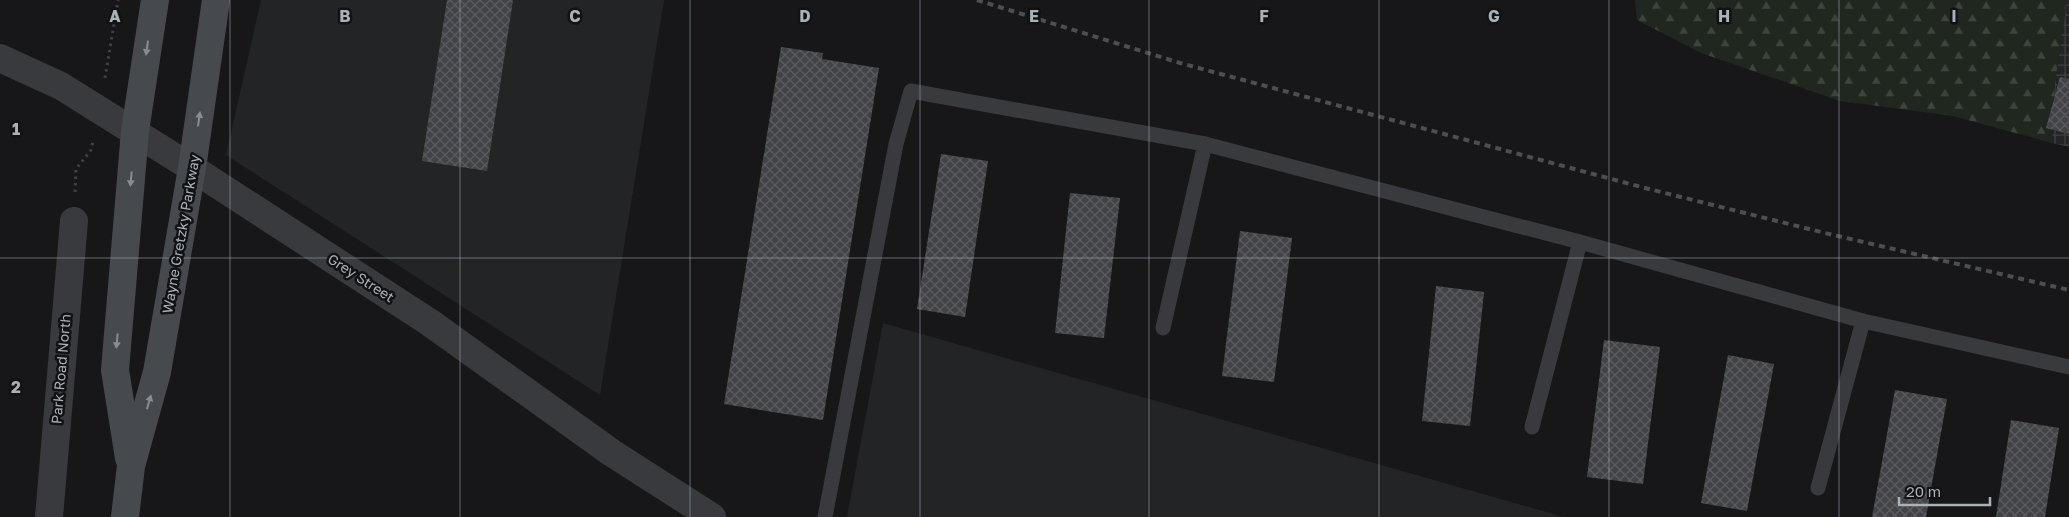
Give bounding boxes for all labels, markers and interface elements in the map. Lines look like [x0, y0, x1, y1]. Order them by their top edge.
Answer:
text: A [109, 6, 121, 26]
text: B [339, 6, 351, 26]
text: C [569, 6, 581, 26]
text: D [799, 6, 811, 26]
text: E [1029, 6, 1039, 26]
text: F [1259, 6, 1269, 26]
text: G [1488, 6, 1500, 26]
text: H [1718, 6, 1730, 26]
text: I [1951, 6, 1957, 26]
one-way arrow [143, 41, 151, 57]
one-way arrow [195, 111, 203, 127]
text: 1 [12, 119, 20, 139]
street label: Wayne Gretzky Parkway [158, 153, 203, 315]
one-way arrow [126, 172, 134, 188]
street label: Grey Street [325, 250, 398, 305]
street label: Park Road North [47, 313, 74, 425]
one-way arrow [113, 334, 121, 350]
text: 2 [11, 377, 21, 397]
one-way arrow [145, 394, 153, 409]
scale bar [1899, 474, 1990, 506]
text: 20 m [1906, 482, 1941, 500]

